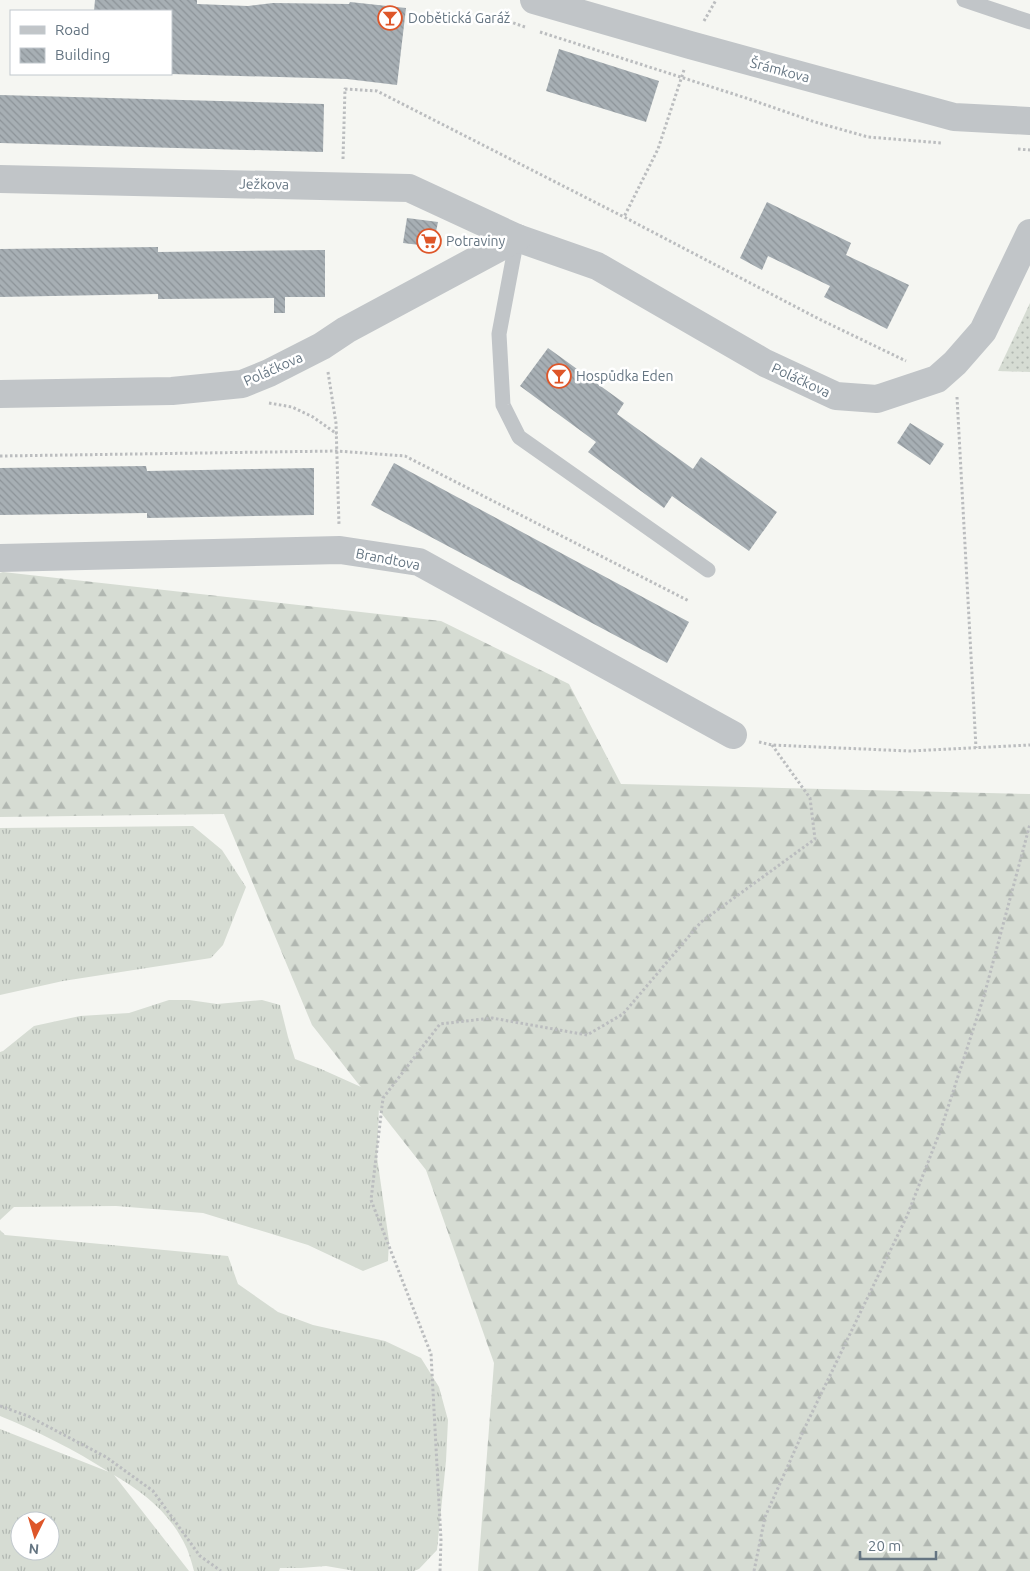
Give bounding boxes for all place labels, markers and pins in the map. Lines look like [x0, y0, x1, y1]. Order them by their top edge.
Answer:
bar icon: Dobětická Garáž [377, 5, 403, 31]
place label: Dobětická Garáž [408, 10, 510, 26]
supermarket icon: Potraviny [416, 228, 442, 254]
place label: Potraviny [446, 233, 505, 249]
bar icon: Hospůdka Eden [546, 363, 572, 389]
place label: Hospůdka Eden [576, 368, 674, 384]

